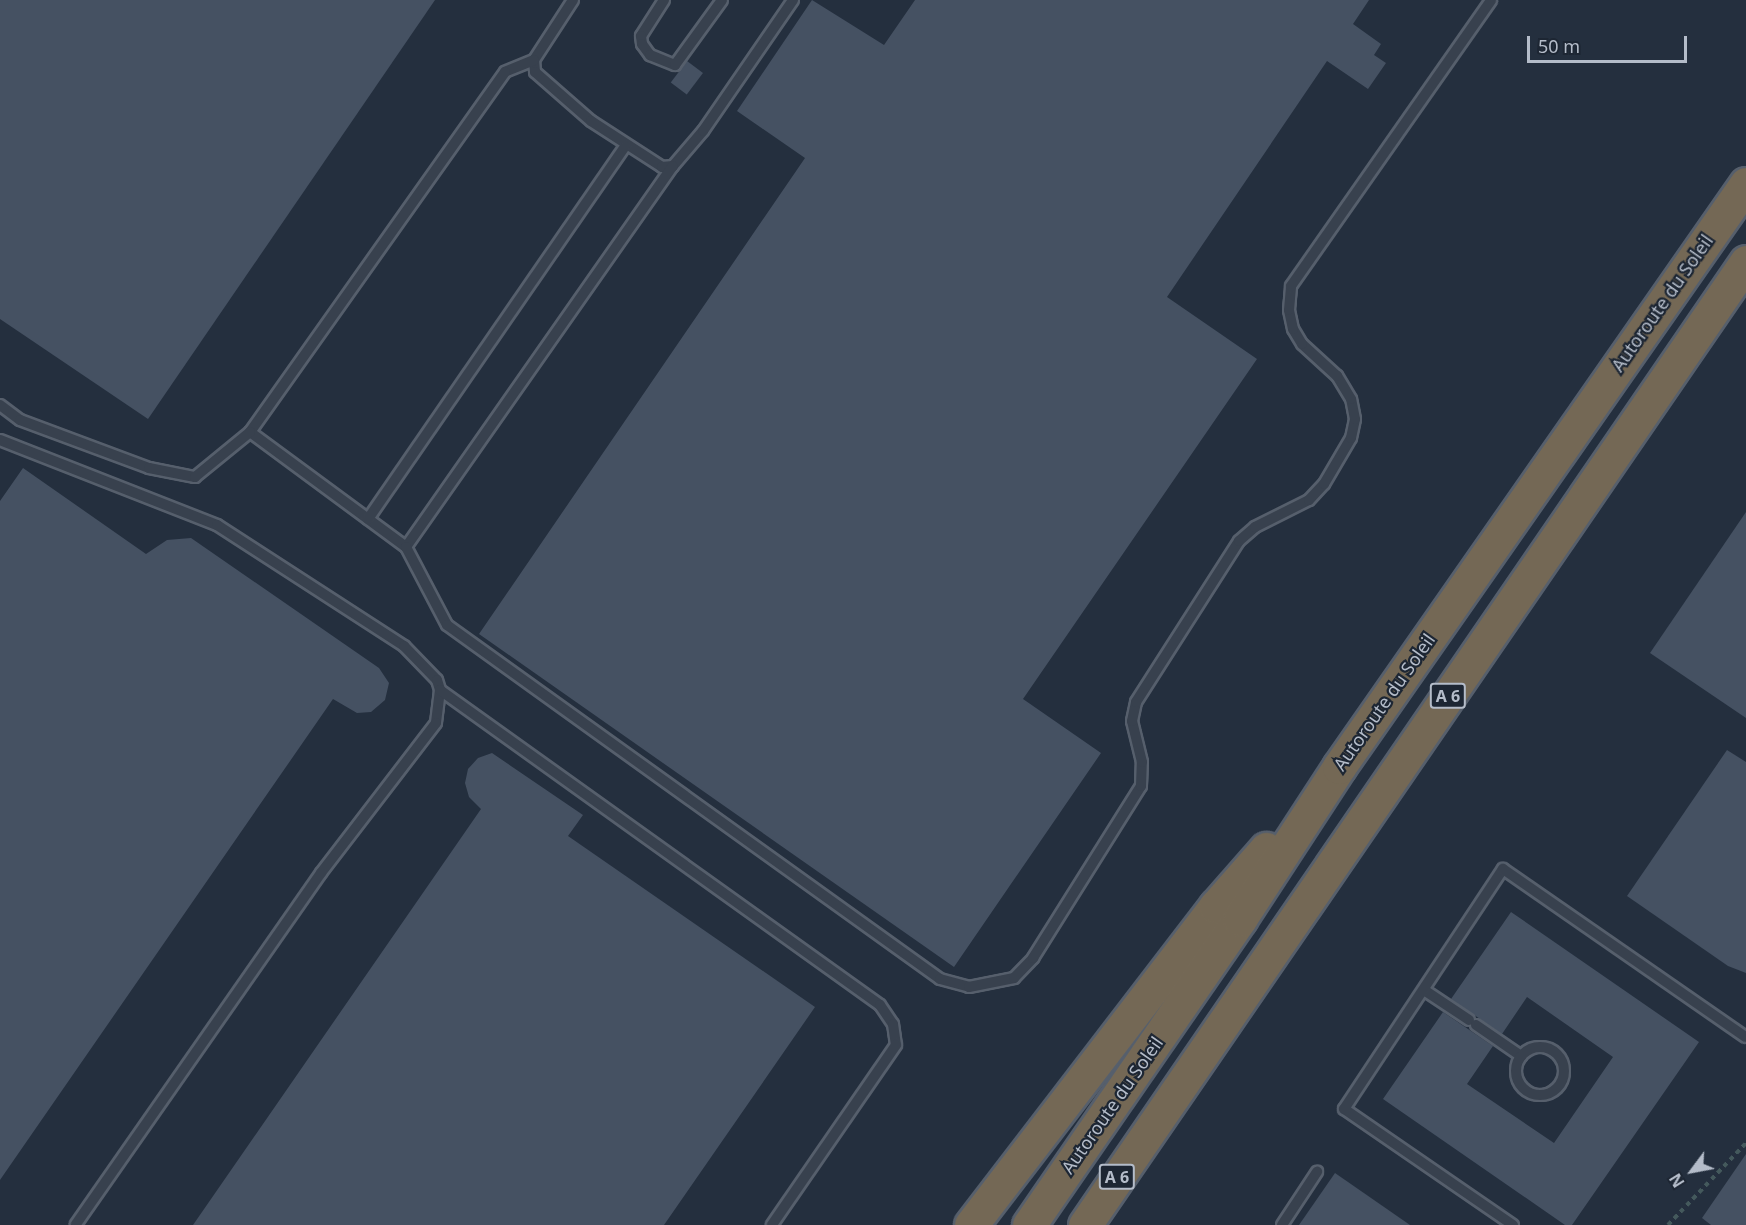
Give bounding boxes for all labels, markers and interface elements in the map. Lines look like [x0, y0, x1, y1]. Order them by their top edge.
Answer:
scale bar [1530, 24, 1690, 62]
text: 50 m [1538, 34, 1580, 58]
street label: Autoroute du Soleil [1607, 230, 1717, 376]
street label: Autoroute du Soleil [1329, 629, 1439, 775]
road number: A 6 [1428, 683, 1468, 709]
street label: Autoroute du Soleil [1057, 1032, 1167, 1178]
north arrow [1662, 1141, 1722, 1201]
road number: A 6 [1098, 1164, 1136, 1190]
text: N [1664, 1169, 1690, 1192]

